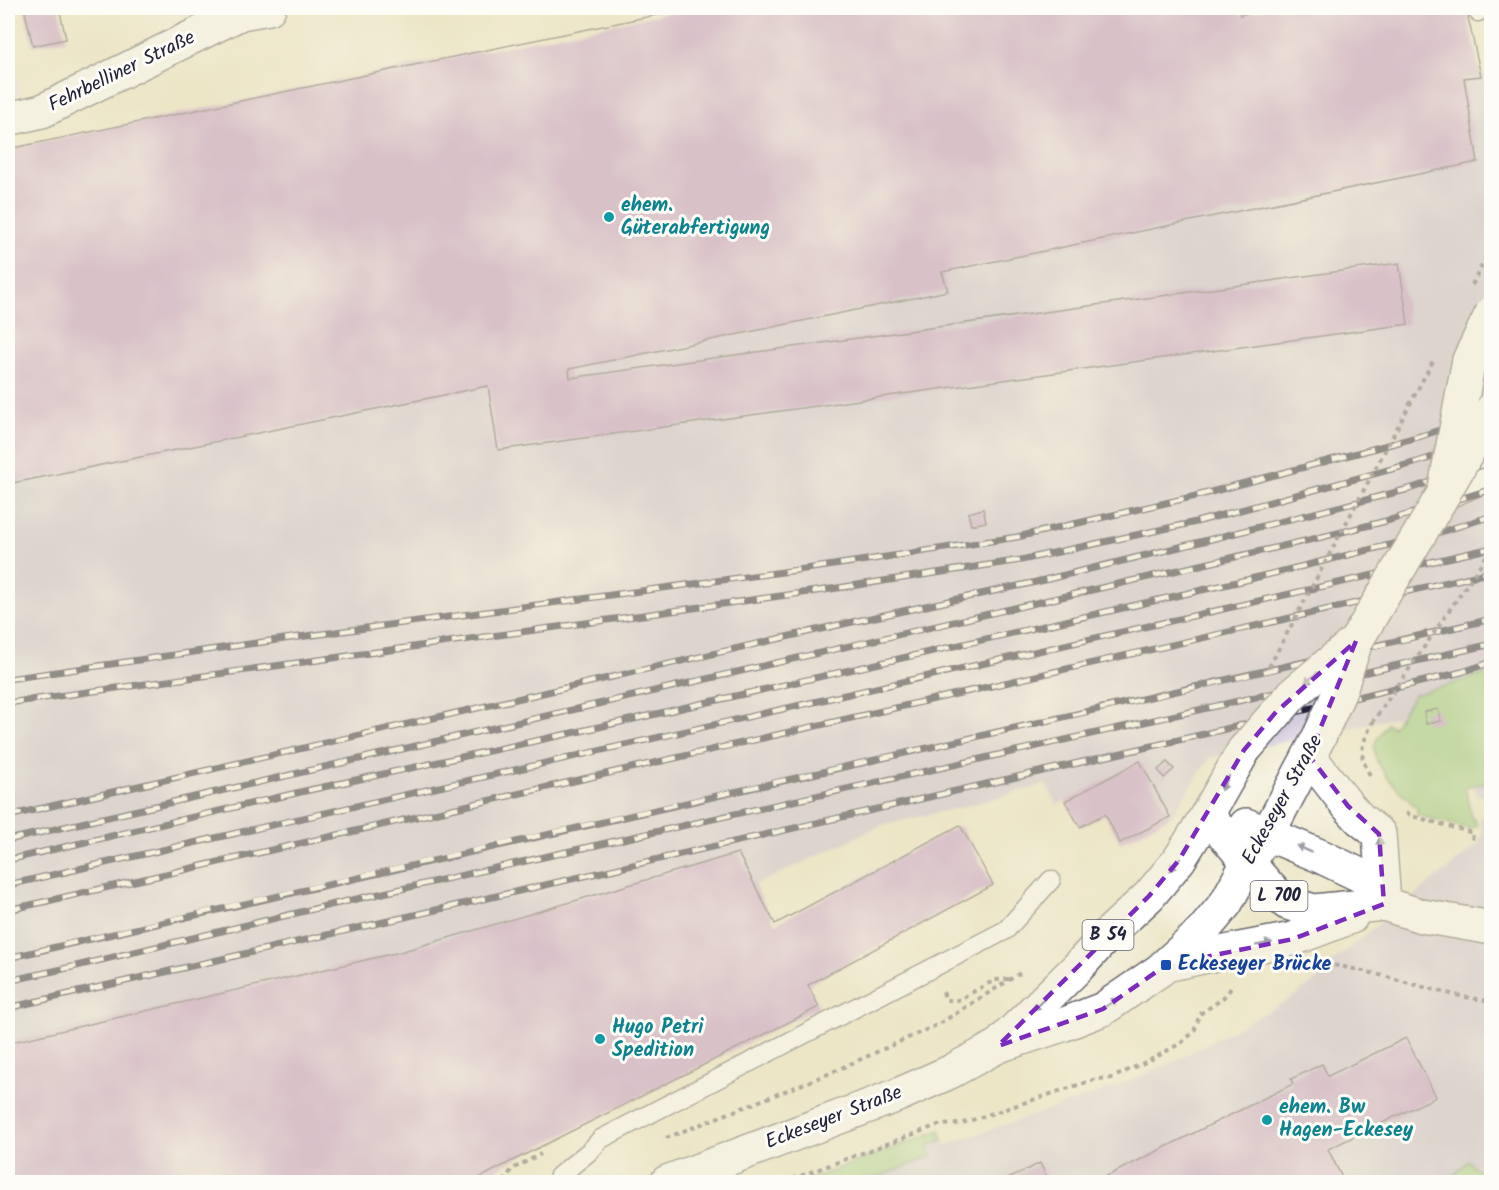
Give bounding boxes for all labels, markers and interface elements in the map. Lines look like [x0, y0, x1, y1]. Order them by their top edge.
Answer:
street label: Fehrbelliner Straße [43, 22, 201, 122]
place label: ehem. Güterabfertigung [621, 190, 770, 245]
marker: ehem. Güterabfertigung [602, 210, 616, 224]
one-way arrow [1303, 672, 1319, 685]
street label: Eckeseyer Straße [1234, 729, 1332, 871]
one-way arrow [1220, 775, 1230, 792]
one-way arrow [1375, 836, 1385, 855]
one-way arrow [1295, 844, 1313, 854]
one-way arrow [1168, 856, 1181, 872]
road number: L 700 [1250, 881, 1308, 911]
road number: B 54 [1082, 920, 1134, 950]
one-way arrow [1255, 940, 1274, 949]
place label: Eckeseyer Brücke [1178, 949, 1332, 981]
marker: Eckeseyer Brücke [1159, 958, 1173, 972]
one-way arrow [1032, 997, 1047, 1011]
one-way arrow [1103, 997, 1119, 1009]
place label: Hugo Petri Spedition [612, 1012, 704, 1067]
marker: Hugo Petri Spedition [593, 1032, 607, 1046]
street label: Eckeseyer Straße [761, 1077, 907, 1159]
place label: ehem. Bw Hagen-Eckesey [1279, 1092, 1414, 1147]
marker: ehem. Bw Hagen-Eckesey [1260, 1113, 1274, 1127]

